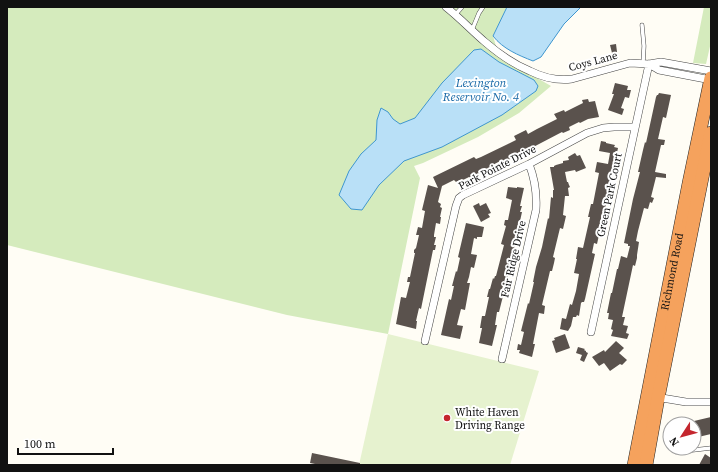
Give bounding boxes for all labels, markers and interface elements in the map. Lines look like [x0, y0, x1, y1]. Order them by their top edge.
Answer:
street label: Coys Lane [567, 48, 620, 75]
water label: Lexington Reservoir No. 4 [442, 75, 519, 105]
street label: Park Pointe Drive [456, 141, 539, 194]
street label: Green Park Court [593, 151, 626, 238]
street label: Fair Ridge Drive [497, 219, 530, 299]
street label: Richmond Road [657, 231, 687, 312]
place label: White Haven Driving Range [455, 405, 525, 433]
marker: White Haven Driving Range [442, 413, 452, 423]
north arrow [662, 416, 702, 456]
scale bar [18, 430, 113, 456]
text: N [666, 434, 683, 449]
text: 100 m [24, 436, 56, 452]

